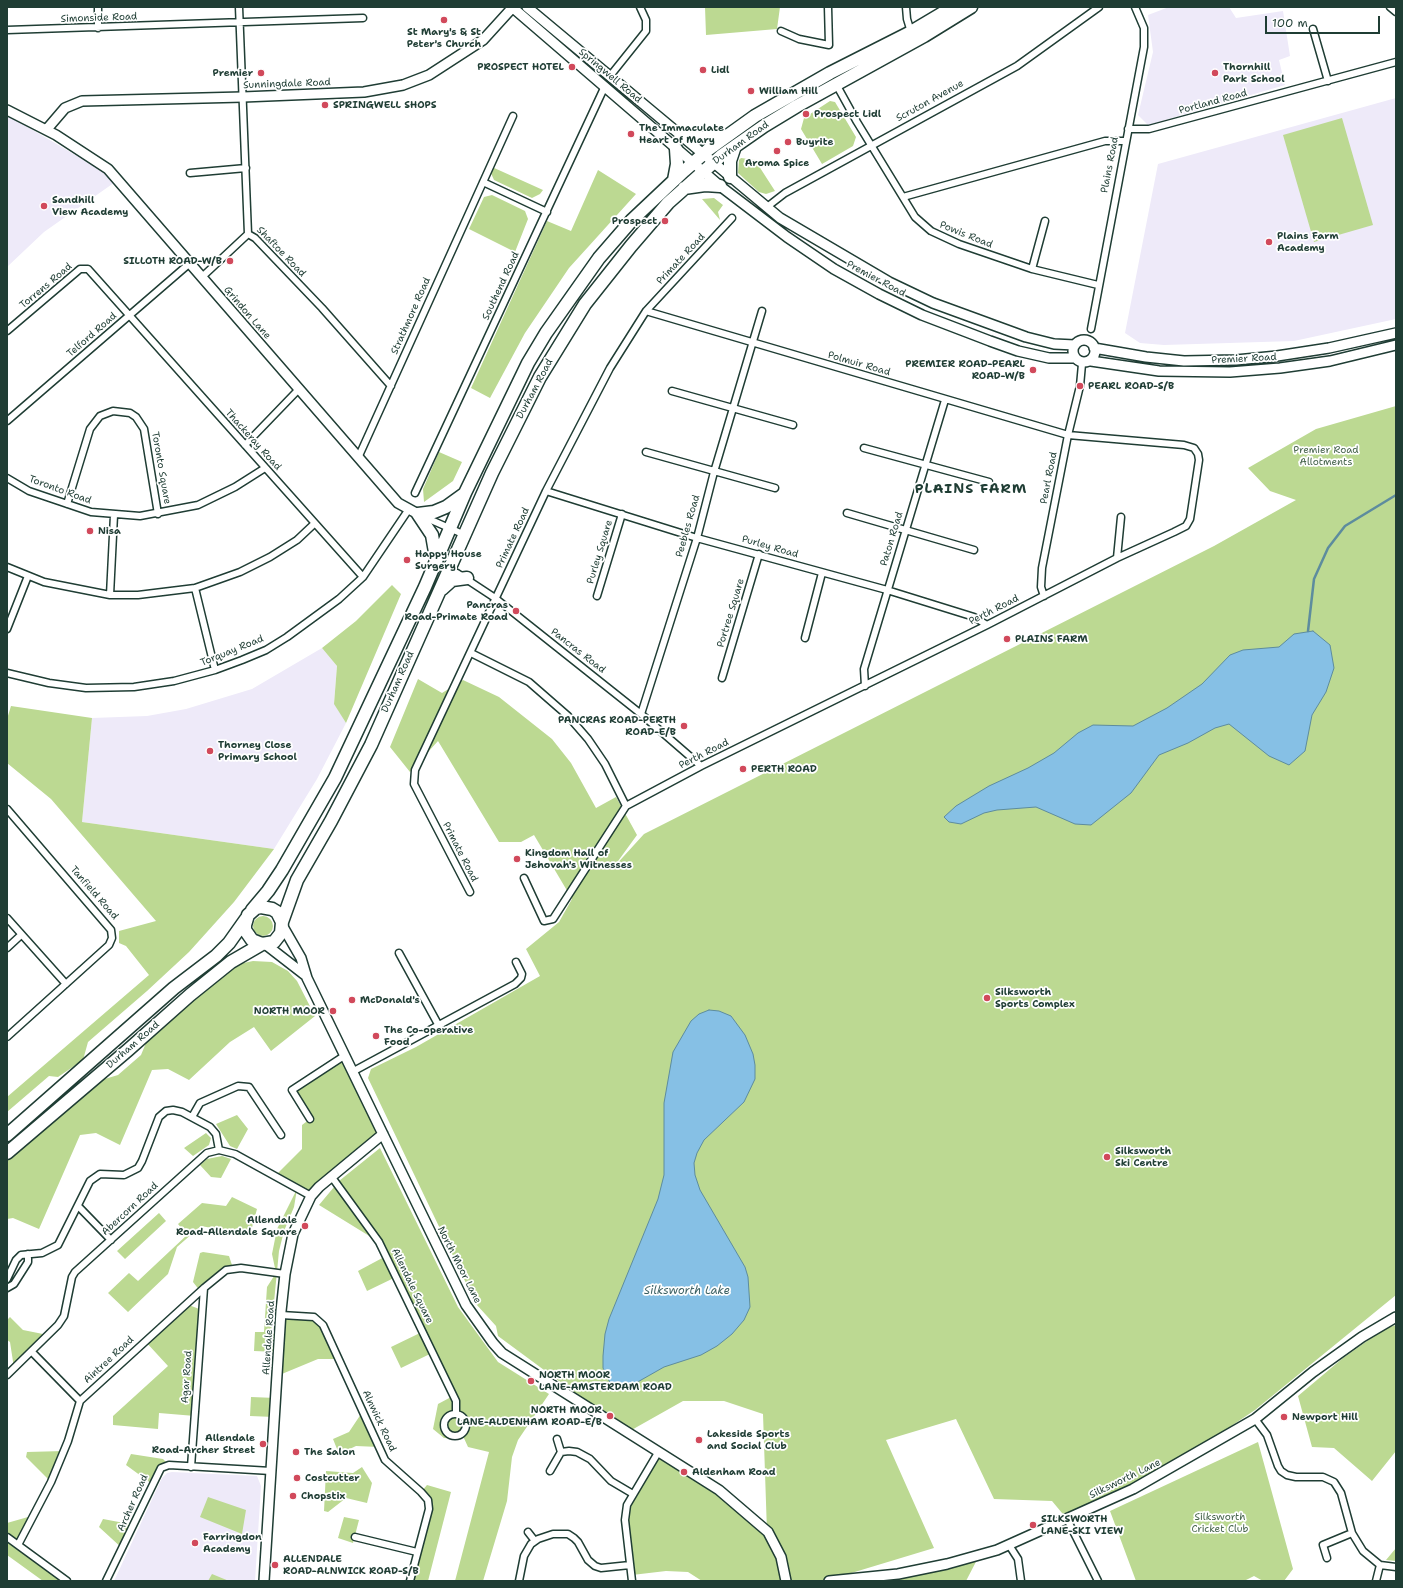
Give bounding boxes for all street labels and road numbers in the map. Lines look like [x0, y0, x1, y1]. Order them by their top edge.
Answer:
street label: Simonside Road [60, 11, 138, 25]
street label: Springwell Road [576, 46, 644, 106]
street label: Sunningdale Road [243, 76, 331, 92]
street label: Scruton Avenue [894, 78, 966, 124]
street label: Portland Road [1178, 87, 1248, 117]
street label: Durham Road [711, 119, 771, 167]
street label: Plains Road [1099, 136, 1121, 194]
street label: Powis Road [938, 219, 994, 251]
street label: Shaftoe Road [254, 224, 308, 280]
street label: Primate Road [654, 231, 708, 287]
street label: Southend Road [480, 250, 522, 322]
street label: Premier Road [844, 258, 908, 300]
street label: Torrens Road [17, 261, 75, 311]
street label: Strathmore Road [389, 276, 433, 356]
street label: Grindon Lane [221, 284, 273, 342]
street label: Telford Road [65, 310, 119, 360]
street label: Polmuir Road [826, 349, 892, 379]
street label: Premier Road [1211, 351, 1277, 367]
street label: Durham Road [514, 357, 556, 421]
street label: Thackeray Road [222, 407, 284, 473]
street label: Toronto Square [149, 431, 173, 505]
street label: Pearl Road [1038, 451, 1060, 505]
street label: Toronto Road [27, 473, 93, 507]
street label: Peebles Road [673, 493, 703, 559]
street label: Primate Road [494, 506, 532, 570]
street label: Paton Road [878, 510, 906, 568]
street label: Purley Square [585, 519, 615, 585]
street label: Purley Road [740, 533, 800, 561]
street label: Portree Square [715, 577, 747, 649]
street label: Perth Road [967, 592, 1021, 628]
street label: Pancras Road [548, 626, 608, 676]
street label: Torquay Road [199, 633, 265, 669]
street label: Durham Road [379, 649, 417, 715]
street label: Perth Road [677, 736, 731, 772]
street label: Primate Road [440, 820, 480, 884]
street label: Tanfield Road [67, 864, 121, 922]
street label: Durham Road [104, 1019, 162, 1071]
street label: Abercorn Road [99, 1180, 161, 1238]
street label: North Moor Lane [434, 1225, 484, 1305]
street label: Allendale Square [389, 1246, 435, 1326]
street label: Allendale Road [260, 1300, 278, 1376]
street label: Aintree Road [81, 1334, 137, 1386]
street label: Agar Road [179, 1350, 195, 1404]
street label: Alnwick Road [359, 1388, 399, 1454]
street label: Silksworth Lane [1087, 1457, 1163, 1501]
street label: Archer Road [115, 1473, 151, 1533]

